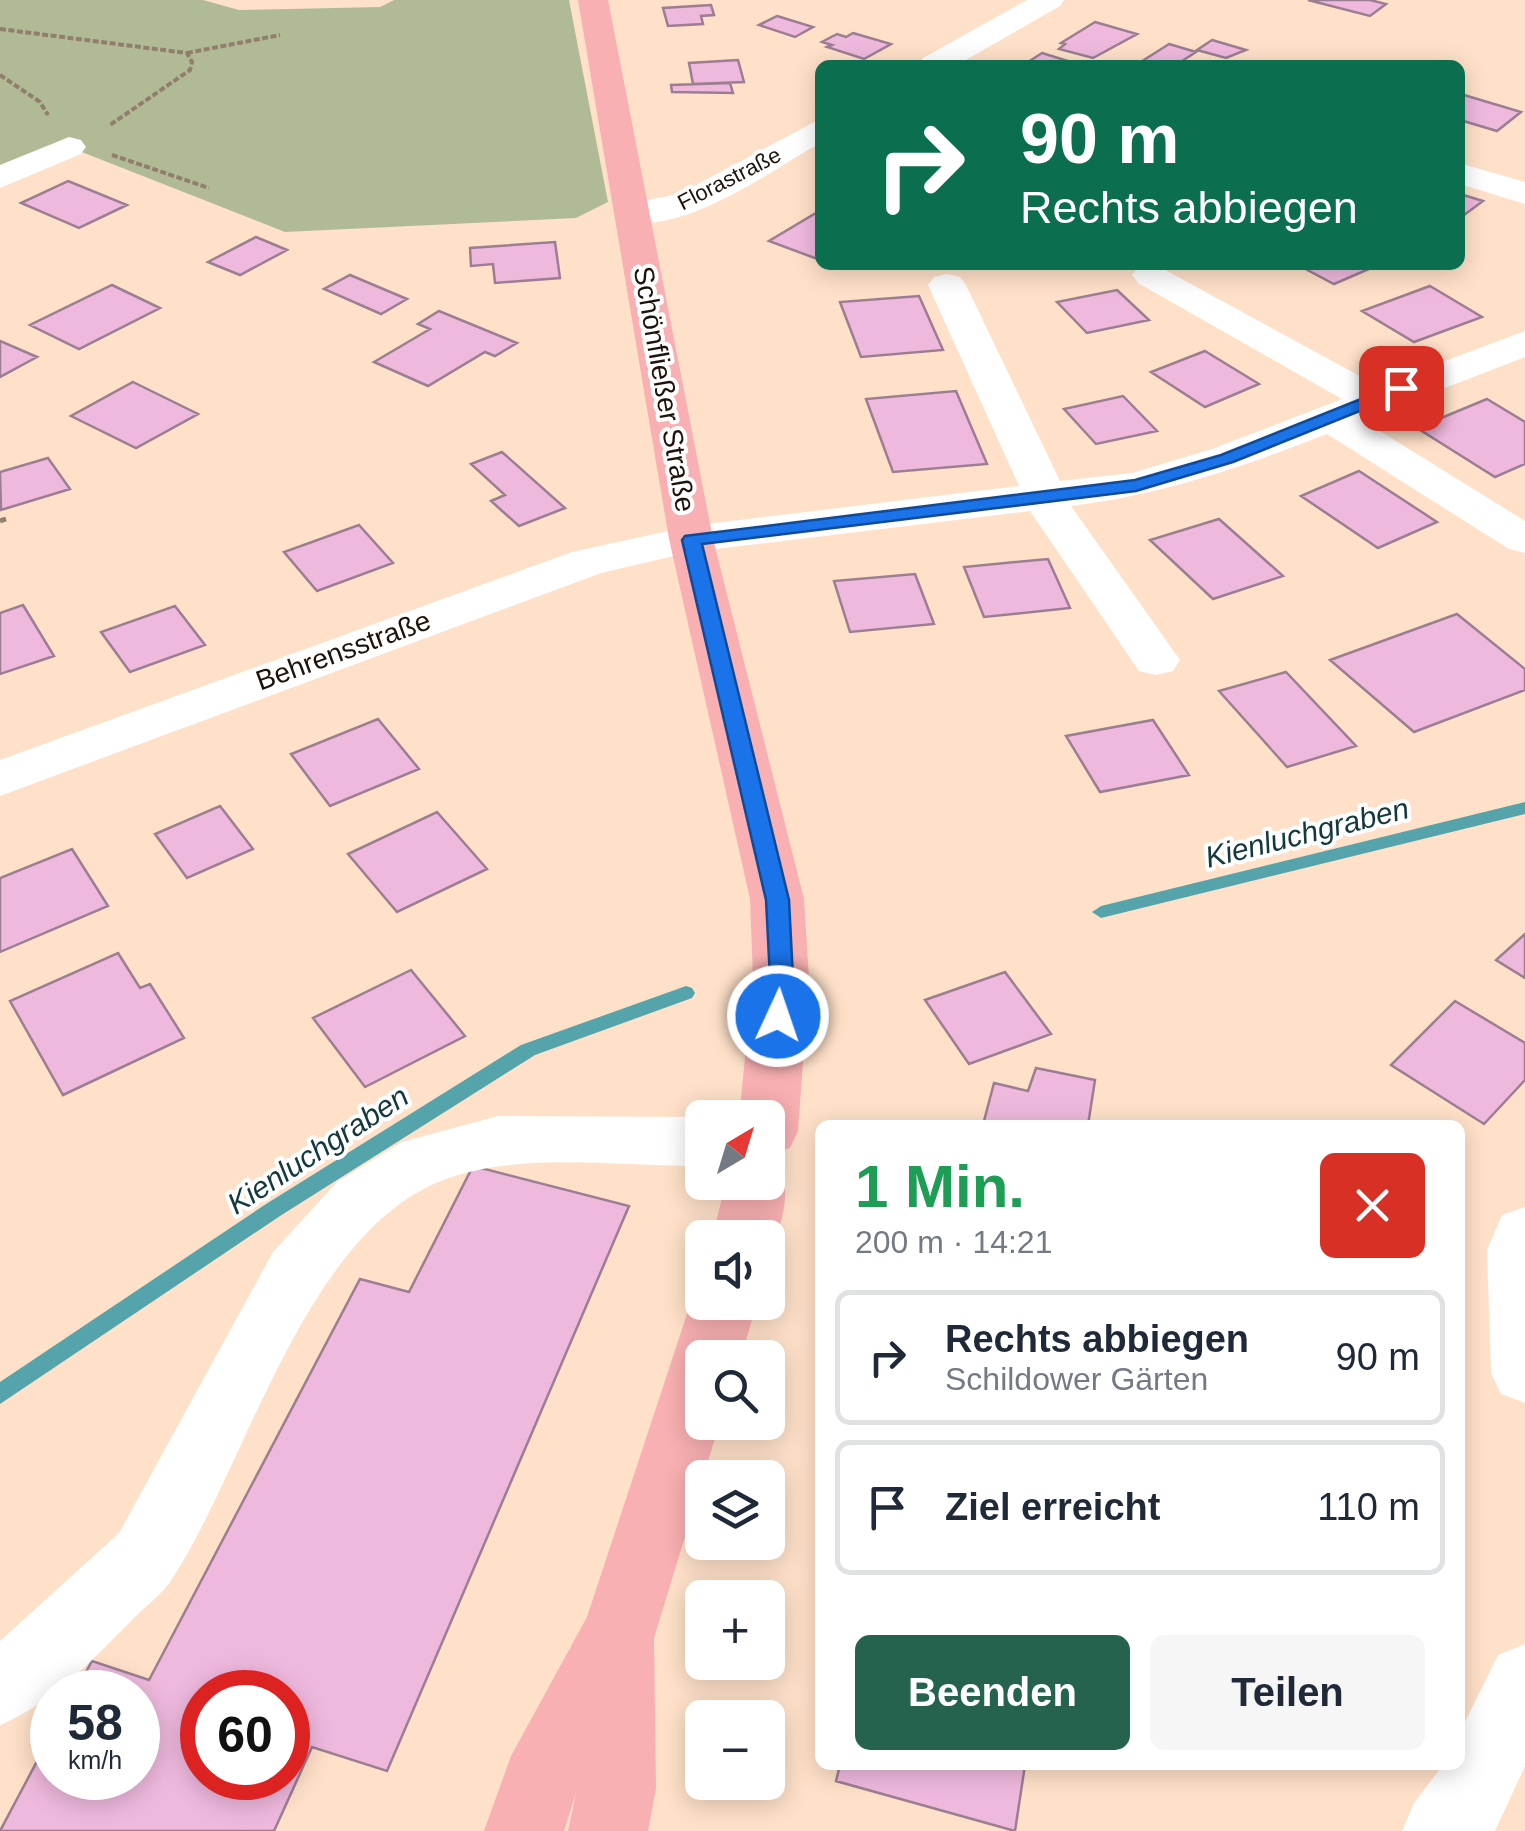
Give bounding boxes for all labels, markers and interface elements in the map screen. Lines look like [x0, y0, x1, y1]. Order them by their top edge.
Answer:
icon: right [855, 100, 985, 230]
text: 90 m [1020, 100, 1180, 178]
street label: Florastraße [673, 142, 785, 215]
text: Rechts abbiegen [1020, 182, 1358, 233]
street label: Schönfließer Straße [628, 264, 701, 514]
pin [1359, 346, 1444, 431]
icon: arrive [1374, 361, 1429, 416]
street label: Behrensstraße [252, 605, 435, 696]
water label: Kienluchgraben [1202, 791, 1412, 874]
position arrow [726, 964, 830, 1068]
water label: Kienluchgraben [221, 1079, 414, 1220]
north arrow [685, 1100, 785, 1200]
map controls [685, 1100, 785, 1800]
text: 1 Min. [855, 1153, 1025, 1220]
button: close [1320, 1153, 1425, 1258]
button: sound [685, 1220, 785, 1320]
text: 200 m · 14:21 [855, 1224, 1052, 1260]
text: Rechts abbiegen [945, 1318, 1249, 1360]
icon: right [860, 1330, 915, 1385]
text: 90 m [1336, 1336, 1420, 1378]
button: search [685, 1340, 785, 1440]
text: Schildower Gärten [945, 1361, 1208, 1397]
button: layers [685, 1460, 785, 1560]
icon: arrive [860, 1480, 915, 1535]
text: Ziel erreicht [945, 1486, 1160, 1528]
text: 110 m [1317, 1486, 1420, 1528]
button: + [685, 1580, 785, 1680]
button: Beenden [855, 1635, 1130, 1750]
button: Teilen [1150, 1635, 1425, 1750]
speed limit sign: 60 [180, 1670, 310, 1800]
text: 58 [67, 1695, 123, 1751]
button: − [685, 1700, 785, 1800]
text: km/h [68, 1746, 122, 1774]

